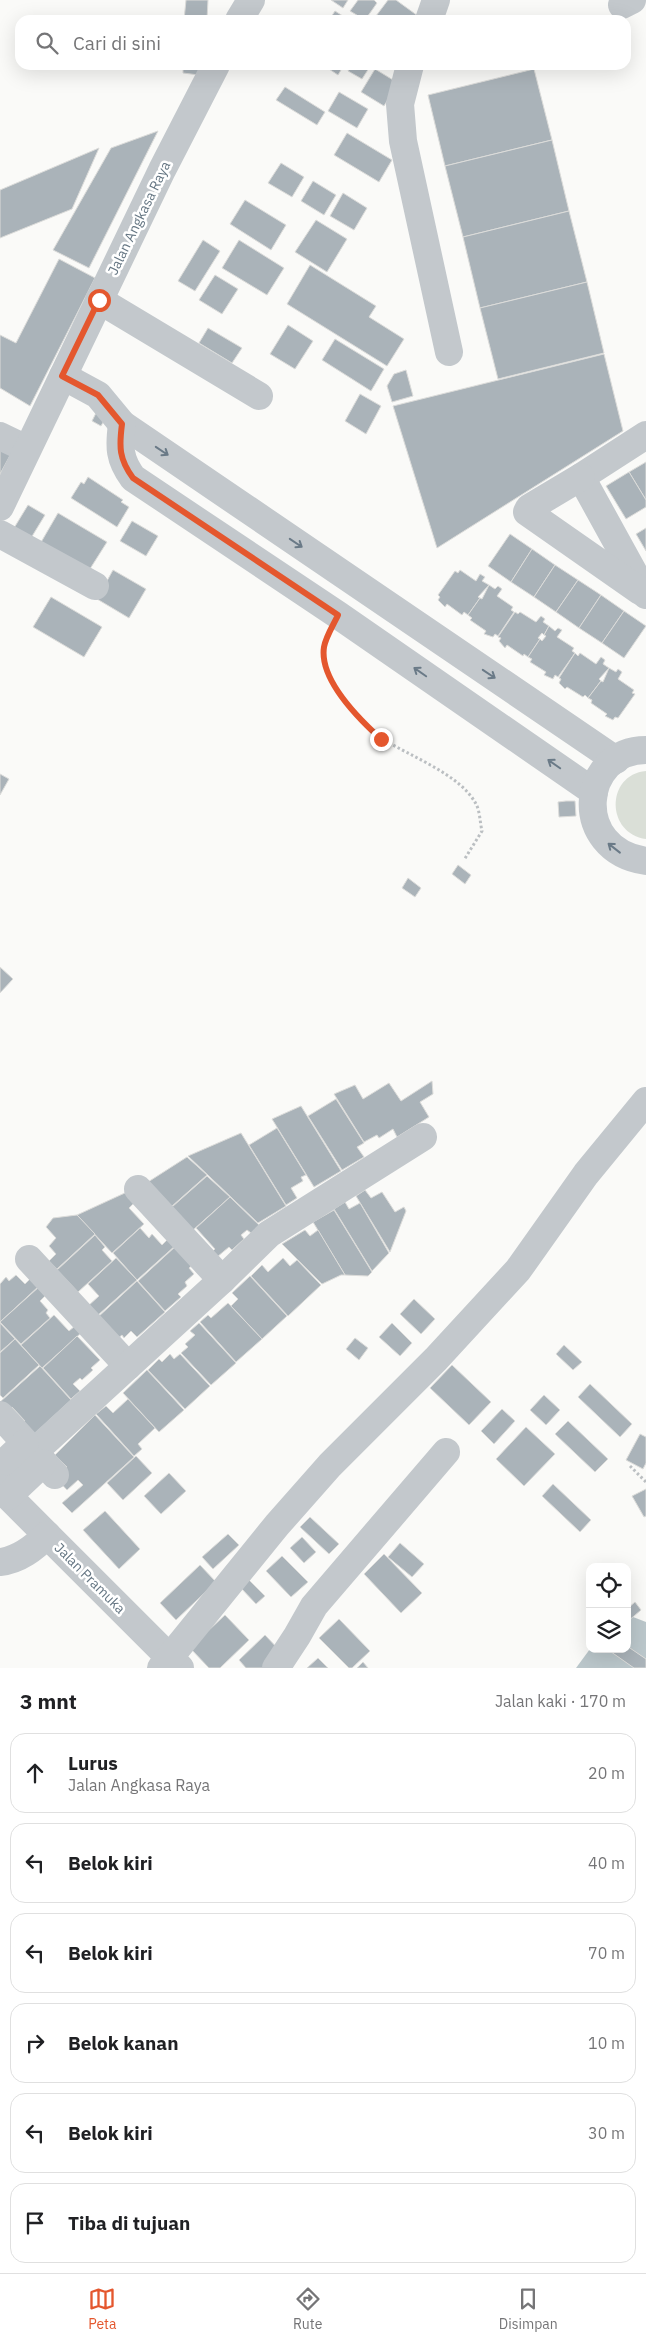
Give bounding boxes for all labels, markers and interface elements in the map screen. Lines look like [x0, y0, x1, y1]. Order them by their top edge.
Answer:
search box [15, 15, 631, 70]
icon: search [33, 29, 61, 57]
text: Cari di sini [73, 31, 161, 55]
street label: Jalan Angkasa Raya [104, 158, 175, 278]
route start [88, 289, 111, 312]
one-way arrow [155, 446, 169, 456]
one-way arrow [289, 538, 303, 548]
one-way arrow [413, 667, 427, 677]
one-way arrow [481, 669, 495, 679]
route end [370, 728, 393, 751]
one-way arrow [547, 759, 561, 769]
one-way arrow [608, 843, 621, 854]
street label: Jalan Pramuka [51, 1539, 130, 1618]
map controls [586, 1563, 631, 1653]
button: locate [586, 1563, 631, 1608]
button: layers [586, 1608, 631, 1653]
text: 3 mnt [20, 1687, 77, 1715]
text: Jalan kaki · 170 m [495, 1691, 626, 1711]
text: Lurus [68, 1751, 118, 1775]
icon: ahead [21, 1759, 49, 1787]
text: 20 m [588, 1763, 625, 1783]
text: Jalan Angkasa Raya [68, 1775, 210, 1795]
icon: left [21, 1849, 49, 1877]
text: Belok kiri [68, 1851, 153, 1875]
text: 40 m [588, 1853, 625, 1873]
icon: left [21, 1939, 49, 1967]
text: Belok kiri [68, 1941, 153, 1965]
text: 70 m [588, 1943, 625, 1963]
icon: right [21, 2029, 49, 2057]
text: Belok kanan [68, 2031, 179, 2055]
text: 10 m [588, 2033, 625, 2053]
icon: left [21, 2119, 49, 2147]
text: Belok kiri [68, 2121, 153, 2145]
text: 30 m [588, 2123, 625, 2143]
icon: arrive [21, 2209, 49, 2237]
text: Tiba di tujuan [68, 2211, 190, 2235]
tab: Peta [88, 2285, 116, 2333]
tab: Rute [293, 2285, 322, 2333]
tab: Disimpan [499, 2285, 558, 2333]

